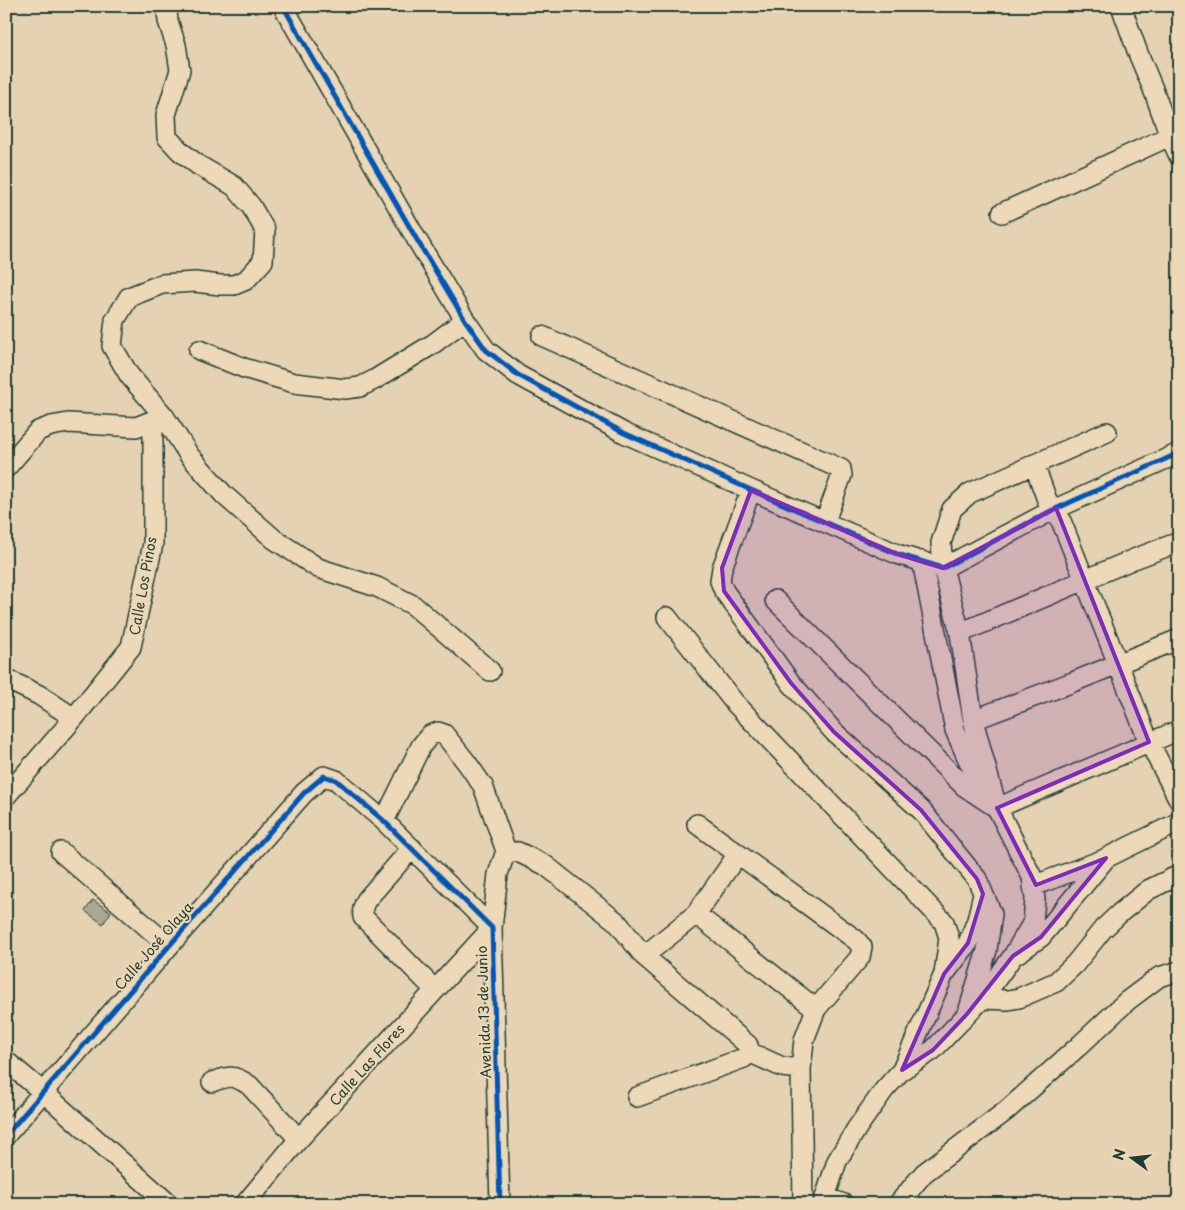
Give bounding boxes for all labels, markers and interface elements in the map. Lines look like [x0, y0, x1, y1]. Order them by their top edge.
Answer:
street label: Calle Los Pinos [124, 535, 162, 637]
street label: Calle José Olaya [109, 897, 198, 995]
street label: Avenida 13 de Junio [471, 945, 496, 1079]
street label: Calle Las Flores [324, 1019, 409, 1110]
north arrow [1108, 1132, 1158, 1182]
text: N [1107, 1146, 1131, 1163]

